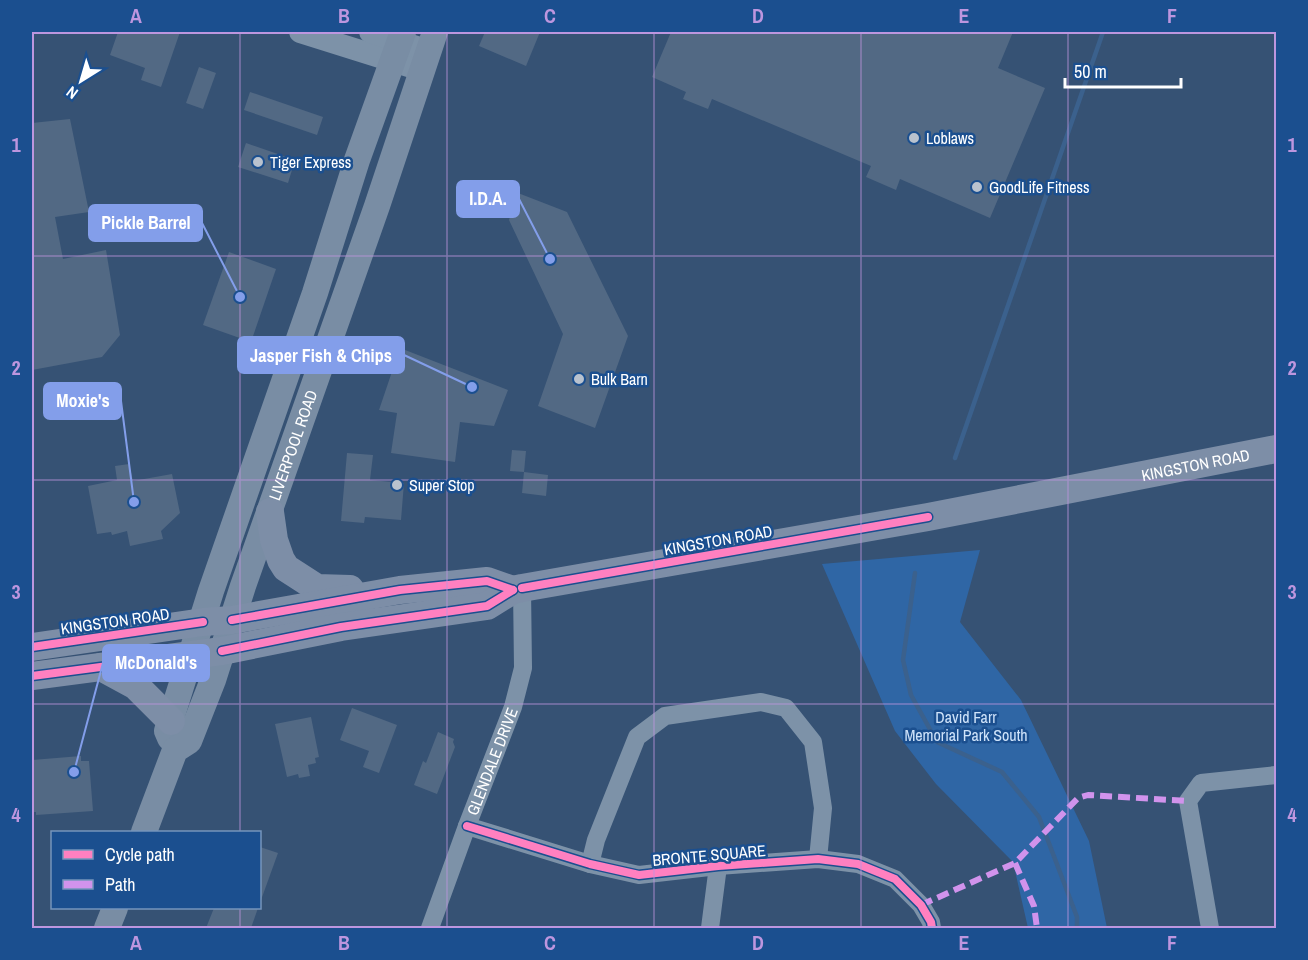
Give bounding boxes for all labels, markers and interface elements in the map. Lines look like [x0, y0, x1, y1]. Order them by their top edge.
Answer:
text: A [130, 2, 142, 29]
text: B [338, 2, 350, 29]
text: C [544, 2, 556, 29]
text: D [752, 2, 764, 29]
text: E [959, 2, 970, 29]
text: F [1167, 2, 1177, 29]
north arrow [51, 51, 111, 111]
scale bar [1065, 51, 1180, 89]
text: 50 m [1074, 59, 1107, 84]
text: N [62, 81, 82, 105]
place label: Loblaws [926, 127, 974, 149]
text: 1 [11, 131, 21, 158]
marker: Loblaws [907, 131, 921, 145]
text: 1 [1287, 131, 1297, 158]
place label: Tiger Express [270, 151, 351, 173]
marker: Tiger Express [251, 155, 265, 169]
place label: GoodLife Fitness [989, 176, 1090, 198]
marker: GoodLife Fitness [970, 180, 984, 194]
callout: I.D.A. [457, 181, 519, 217]
text: I.D.A. [469, 186, 507, 211]
callout: Pickle Barrel [89, 205, 202, 241]
text: Pickle Barrel [101, 210, 191, 235]
callout: Jasper Fish & Chips [238, 337, 404, 373]
text: Jasper Fish & Chips [250, 343, 392, 368]
text: 2 [11, 354, 21, 381]
text: 2 [1287, 354, 1297, 381]
place label: Bulk Barn [591, 368, 648, 390]
marker: Bulk Barn [572, 372, 586, 386]
callout: Moxie's [44, 383, 121, 419]
street label: LIVERPOOL ROAD [263, 387, 322, 503]
text: Moxie's [56, 388, 110, 413]
street label: KINGSTON ROAD [1139, 443, 1252, 486]
place label: Super Stop [409, 474, 475, 496]
marker: Super Stop [390, 478, 404, 492]
street label: KINGSTON ROAD [662, 520, 774, 560]
text: 3 [11, 578, 21, 605]
text: 3 [1287, 578, 1297, 605]
street label: KINGSTON ROAD [59, 602, 171, 640]
callout: McDonald's [103, 645, 209, 681]
text: McDonald's [115, 650, 197, 675]
street label: GLENDALE DRIVE [461, 704, 523, 818]
park label: David Farr Memorial Park South [904, 706, 1028, 746]
text: 4 [11, 801, 21, 828]
text: 4 [1287, 801, 1297, 828]
legend [51, 831, 261, 909]
street label: BRONTE SQUARE [651, 839, 767, 871]
text: Cycle path [105, 842, 175, 867]
text: Path [105, 872, 135, 897]
text: A [130, 929, 142, 956]
text: B [338, 929, 350, 956]
text: C [544, 929, 556, 956]
text: D [752, 929, 764, 956]
text: E [959, 929, 970, 956]
text: F [1167, 929, 1177, 956]

